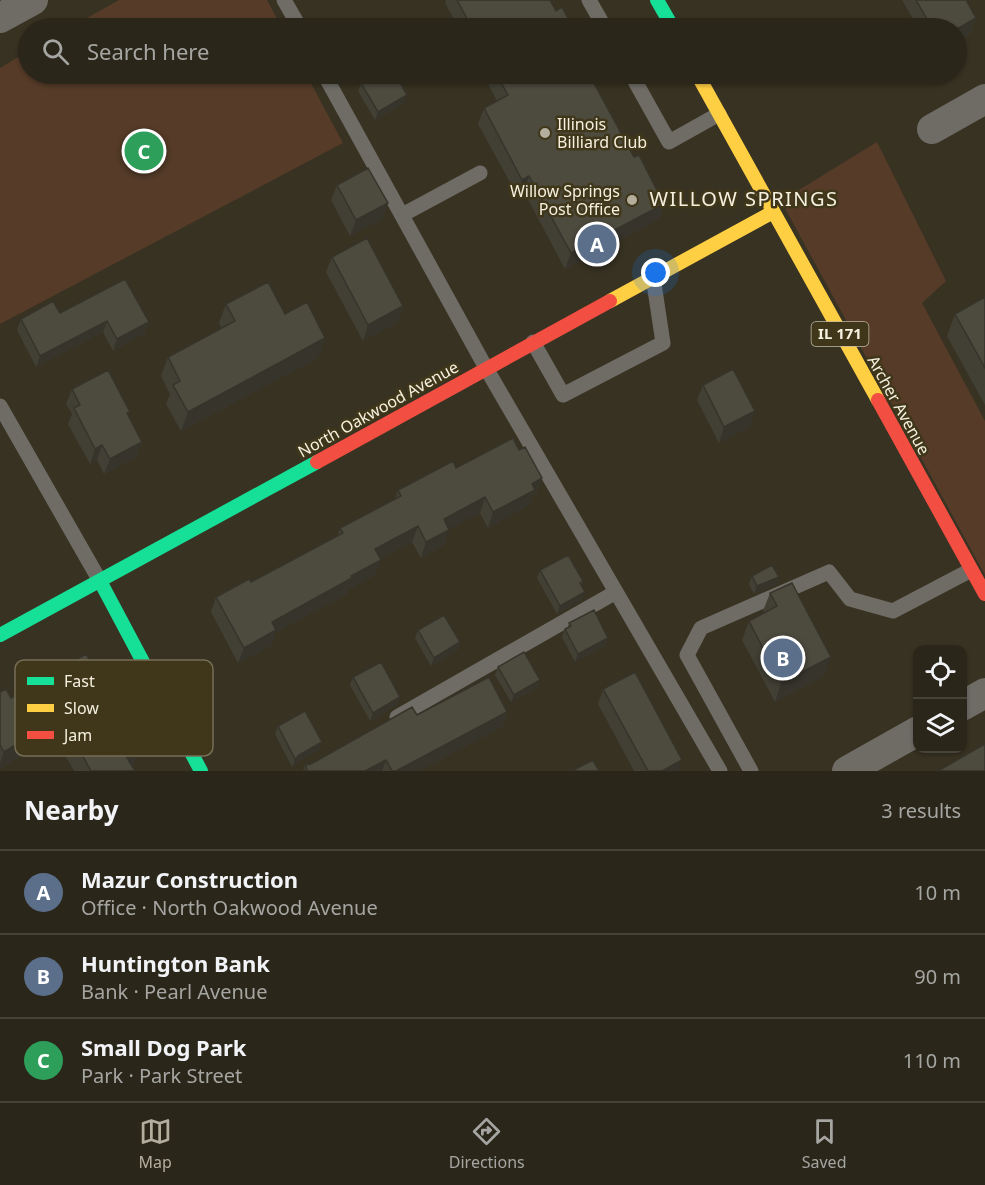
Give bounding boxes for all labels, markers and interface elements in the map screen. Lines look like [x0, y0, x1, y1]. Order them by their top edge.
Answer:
search box [18, 18, 967, 84]
icon: search [39, 35, 72, 68]
text: Search here [87, 36, 209, 66]
place label: Illinois Billiard Club [557, 113, 647, 153]
marker: Illinois Billiard Club [538, 126, 552, 140]
pin: C [124, 128, 164, 174]
place label: Willow Springs Post Office [510, 180, 620, 220]
district label: WILLOW SPRINGS [649, 185, 839, 212]
marker: Willow Springs Post Office [625, 193, 639, 207]
pin: A [578, 222, 616, 266]
your location [641, 258, 670, 287]
road number: IL 171 [812, 322, 868, 346]
street label: Archer Avenue [863, 352, 935, 458]
street label: North Oakwood Avenue [294, 356, 462, 462]
pin: B [764, 636, 802, 680]
map controls [913, 645, 967, 753]
button: locate [913, 645, 967, 699]
legend [15, 660, 213, 756]
text: Fast [64, 670, 95, 692]
text: Slow [64, 697, 99, 719]
button: layers [913, 699, 967, 753]
text: Jam [62, 724, 92, 746]
text: Nearby [24, 792, 119, 828]
text: 3 results [881, 797, 961, 824]
text: Mazur Construction [81, 864, 298, 894]
text: A [37, 879, 50, 906]
text: 10 m [914, 879, 961, 906]
text: Office · North Oakwood Avenue [81, 894, 378, 921]
text: Huntington Bank [81, 948, 270, 978]
text: B [37, 963, 50, 990]
text: 90 m [914, 963, 961, 990]
text: Bank · Pearl Avenue [81, 978, 267, 1005]
text: Small Dog Park [81, 1032, 246, 1062]
text: C [37, 1047, 50, 1074]
text: 110 m [903, 1047, 961, 1074]
text: Park · Park Street [81, 1062, 242, 1089]
tab: Map [138, 1115, 172, 1173]
tab: Directions [449, 1115, 525, 1173]
tab: Saved [802, 1115, 846, 1173]

